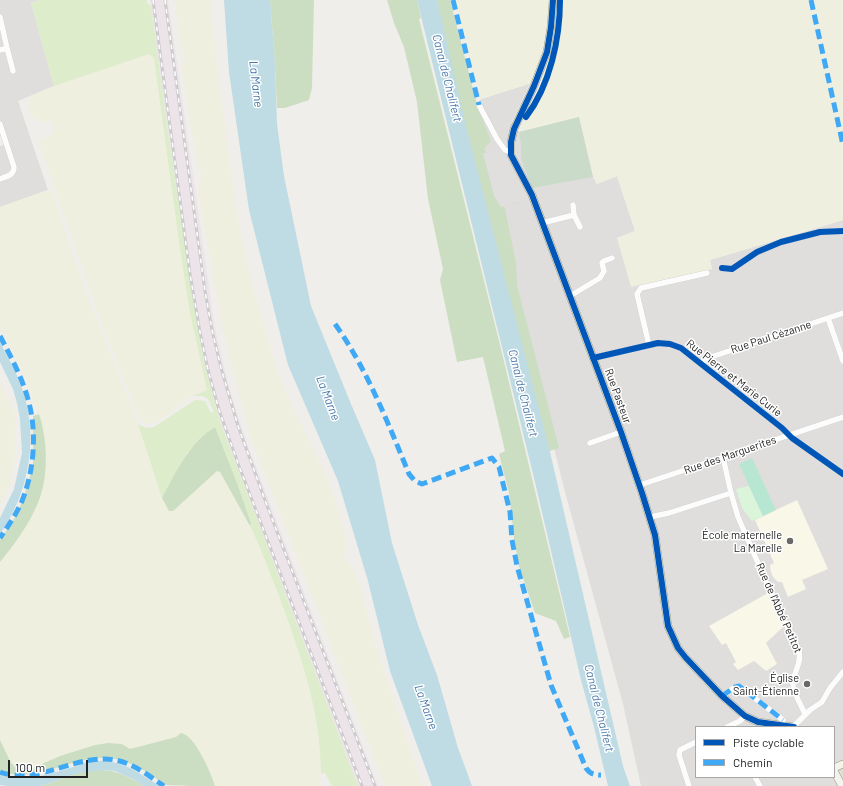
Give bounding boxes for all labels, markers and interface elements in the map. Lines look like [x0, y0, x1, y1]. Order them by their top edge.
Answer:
water label: Canal de Chalifert [429, 33, 465, 123]
water label: La Marne [246, 60, 266, 108]
street label: Rue Paul Cézanne [729, 318, 813, 356]
street label: Rue Pierre et Marie Curie [684, 337, 784, 419]
water label: Canal de Chalifert [505, 348, 541, 438]
street label: Rue Pasteur [602, 367, 634, 425]
water label: La Marne [313, 374, 343, 422]
street label: Rue des Marguerites [682, 433, 778, 477]
place label: École maternelle La Marelle [702, 528, 782, 554]
marker: École maternelle La Marelle [785, 536, 795, 546]
street label: Rue de l'Abbé Petitot [753, 561, 805, 655]
water label: Canal de Chalifert [581, 663, 617, 753]
place label: Église Saint-Étienne [733, 671, 799, 697]
marker: Église Saint-Étienne [802, 679, 812, 689]
water label: La Marne [411, 683, 441, 731]
legend [695, 726, 835, 778]
text: Piste cyclable [733, 735, 804, 749]
scale bar [10, 752, 90, 778]
text: Chemin [733, 755, 773, 769]
text: 100 m [15, 760, 45, 774]

